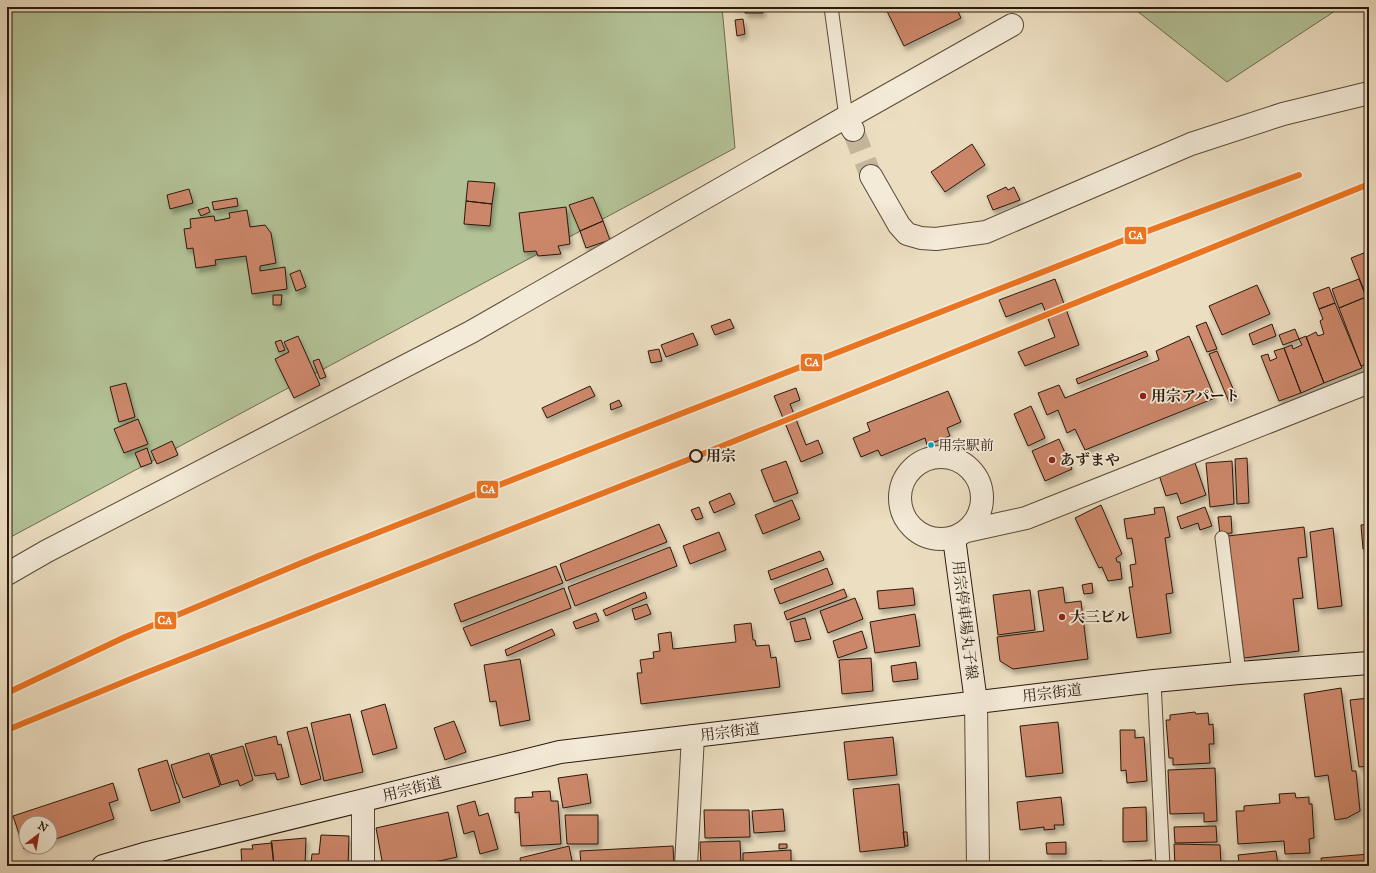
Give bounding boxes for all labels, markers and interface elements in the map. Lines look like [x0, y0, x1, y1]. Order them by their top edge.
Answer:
line badge: CA [1124, 226, 1147, 245]
text: CA [1129, 229, 1144, 242]
line badge: CA [800, 353, 823, 372]
text: CA [805, 356, 820, 369]
place label: 用宗アパート [1151, 387, 1240, 405]
marker: 用宗アパート [1138, 391, 1148, 401]
place label: 用宗駅前 [938, 437, 994, 454]
marker: 用宗駅前 [926, 440, 936, 450]
place label: 用宗 [706, 447, 736, 465]
marker: 用宗 [689, 449, 703, 463]
place label: あずまや [1060, 451, 1120, 469]
marker: あずまや [1047, 455, 1057, 465]
line badge: CA [476, 480, 499, 499]
text: CA [481, 483, 496, 496]
street label: 用宗停車場丸子線 [949, 559, 981, 681]
place label: 大三ビル [1070, 608, 1130, 626]
line badge: CA [154, 611, 177, 630]
marker: 大三ビル [1057, 612, 1067, 622]
text: CA [158, 614, 173, 627]
street label: 用宗街道 [1021, 680, 1083, 706]
street label: 用宗街道 [699, 719, 761, 745]
street label: 用宗街道 [381, 773, 443, 805]
north arrow [18, 815, 58, 855]
text: N [36, 819, 51, 835]

